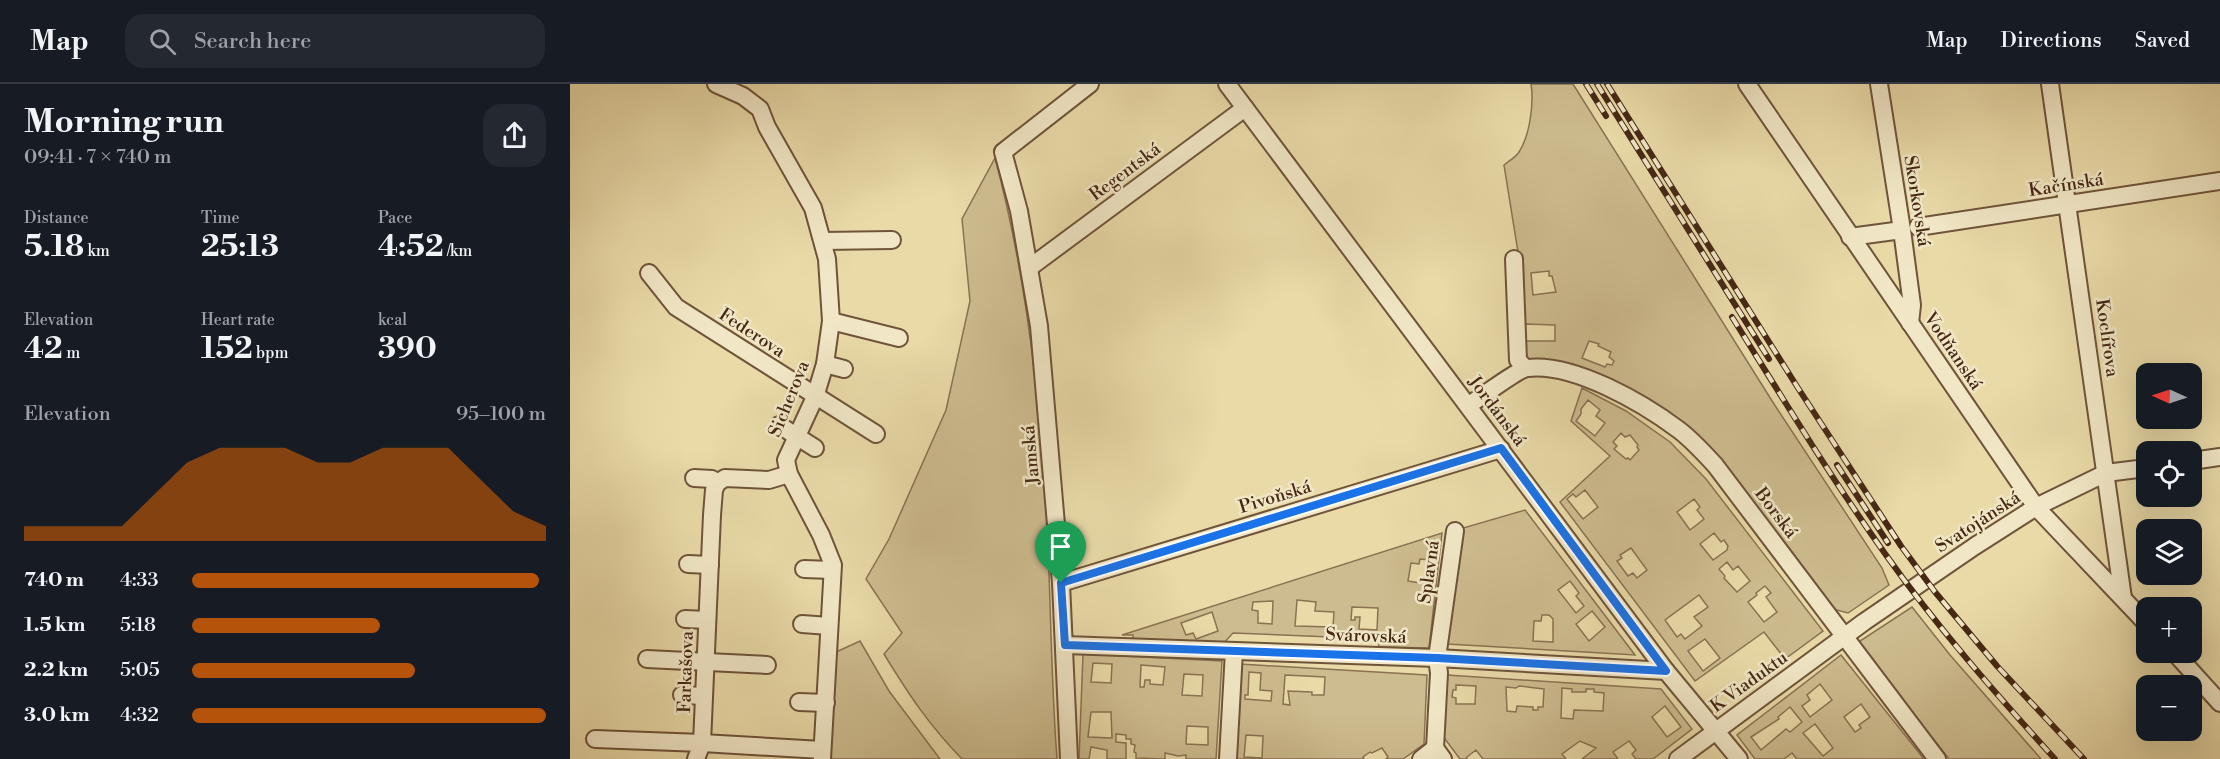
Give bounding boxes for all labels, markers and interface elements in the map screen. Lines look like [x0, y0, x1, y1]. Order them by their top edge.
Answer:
search box [125, 14, 545, 68]
text: Map [30, 24, 89, 59]
icon: search [146, 25, 179, 58]
text: Search here [194, 28, 311, 55]
text: Map [1926, 28, 1968, 54]
text: Directions [2001, 28, 2102, 54]
text: Saved [2135, 28, 2190, 54]
text: Morning run [24, 102, 224, 143]
button: share [483, 104, 546, 167]
street label: Regentská [1085, 137, 1166, 206]
text: 09:41 · 7 × 740 m [24, 145, 172, 170]
street label: Skorkovská [1898, 154, 1936, 249]
street label: Kačínská [2027, 168, 2106, 202]
text: Distance [24, 208, 89, 228]
text: Time [201, 208, 240, 228]
text: Pace [378, 208, 412, 228]
text: 5.18 [24, 228, 84, 266]
text: 25:13 [201, 228, 279, 266]
text: 4:52 [378, 228, 444, 266]
text: km [84, 241, 110, 261]
text: /km [444, 241, 472, 261]
street label: Koclířova [2090, 297, 2124, 379]
street label: Federova [715, 303, 790, 363]
street label: Vodňanská [1918, 307, 1988, 395]
text: Elevation [24, 310, 93, 330]
text: Heart rate [201, 310, 275, 330]
text: kcal [378, 310, 407, 330]
text: 42 [24, 330, 63, 368]
text: 152 [201, 330, 253, 368]
text: 390 [378, 330, 437, 368]
text: m [63, 343, 80, 363]
text: bpm [253, 343, 288, 363]
street label: Sicherova [763, 357, 815, 441]
north arrow [2136, 363, 2202, 429]
map controls [2136, 363, 2202, 741]
street label: Jordánská [1462, 370, 1532, 452]
text: Elevation [24, 402, 111, 427]
text: 95–100 m [456, 402, 546, 427]
street label: Jamská [1017, 423, 1045, 487]
button: locate [2136, 441, 2202, 507]
street label: Pivoňská [1236, 475, 1315, 519]
street label: Borská [1749, 482, 1803, 544]
street label: Svatojánská [1931, 485, 2026, 558]
button: layers [2136, 519, 2202, 585]
pin [1035, 521, 1086, 583]
icon: arrive [1044, 530, 1077, 563]
street label: Splavná [1413, 538, 1445, 605]
text: 740 m [24, 568, 84, 593]
text: 4:33 [120, 568, 159, 593]
button: + [2136, 597, 2202, 663]
text: 1.5 km [24, 613, 85, 638]
text: 5:18 [120, 613, 156, 638]
street label: Svárovská [1325, 623, 1408, 649]
street label: Farkašova [673, 630, 699, 713]
street label: K Viaduktu [1706, 646, 1793, 718]
text: 2.2 km [24, 658, 88, 683]
text: 5:05 [120, 658, 160, 683]
button: − [2136, 675, 2202, 741]
text: 3.0 km [24, 703, 90, 728]
text: 4:32 [120, 703, 159, 728]

